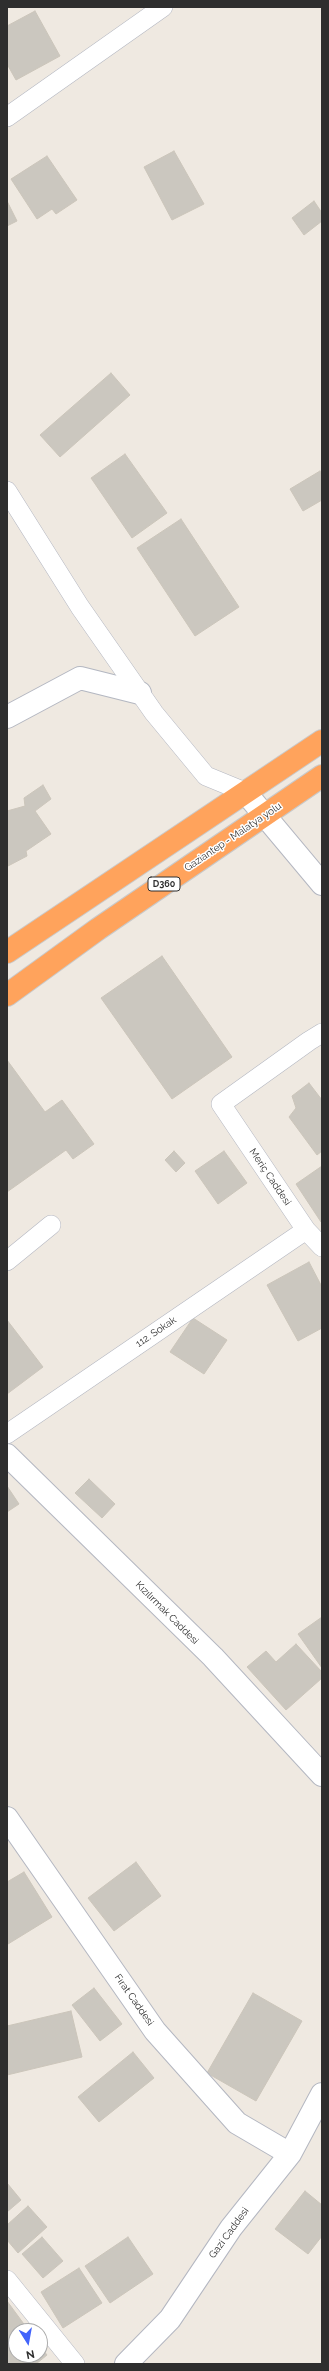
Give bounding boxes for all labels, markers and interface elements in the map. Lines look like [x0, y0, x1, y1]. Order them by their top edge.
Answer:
street label: Gaziantep - Malatya yolu [182, 800, 284, 874]
road number: D360 [148, 877, 180, 891]
street label: Meriç Caddesi [247, 1146, 293, 1208]
street label: 112. Sokak [133, 1314, 179, 1350]
street label: Kızılırmak Caddesi [133, 1579, 201, 1647]
street label: Fırat Caddesi [112, 1972, 156, 2028]
street label: Gazi Caddesi [207, 2205, 251, 2261]
north arrow [8, 2323, 48, 2363]
text: N [25, 2347, 36, 2361]

